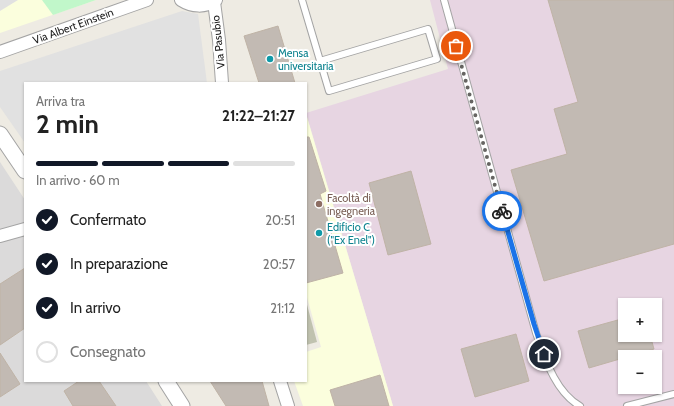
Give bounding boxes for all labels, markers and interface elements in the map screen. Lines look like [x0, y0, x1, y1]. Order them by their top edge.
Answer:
street label: Via Albert Einstein [31, 5, 115, 47]
street label: Via Pasubio [208, 15, 228, 69]
pin [439, 29, 473, 63]
icon: bag [445, 35, 467, 57]
place label: Mensa universitaria [278, 46, 334, 73]
marker: Mensa universitaria [265, 54, 275, 64]
text: Arriva tra [36, 93, 85, 109]
text: 21:22–21:27 [222, 107, 295, 125]
text: 2 min [36, 108, 99, 140]
text: In arrivo · 60 m [36, 172, 120, 188]
place label: Facoltà di ingegneria [327, 191, 376, 218]
courier [482, 191, 522, 231]
marker: Facoltà di ingegneria [314, 199, 324, 209]
icon: bike [491, 200, 513, 222]
icon: check [36, 209, 58, 231]
text: Confermato [70, 211, 146, 229]
text: 20:51 [265, 212, 295, 228]
place label: Edificio C ("Ex Enel") [327, 220, 375, 247]
marker: Edificio C ("Ex Enel") [314, 228, 324, 238]
icon: check [36, 253, 58, 275]
text: In preparazione [70, 255, 168, 273]
text: 20:57 [263, 256, 295, 272]
icon: check [36, 297, 58, 319]
map controls [618, 298, 662, 394]
button: + [618, 298, 662, 342]
text: In arrivo [70, 299, 121, 317]
text: 21:12 [270, 300, 295, 316]
pin [527, 337, 561, 371]
text: Consegnato [70, 343, 146, 361]
icon: home [533, 343, 555, 365]
button: − [618, 350, 662, 394]

